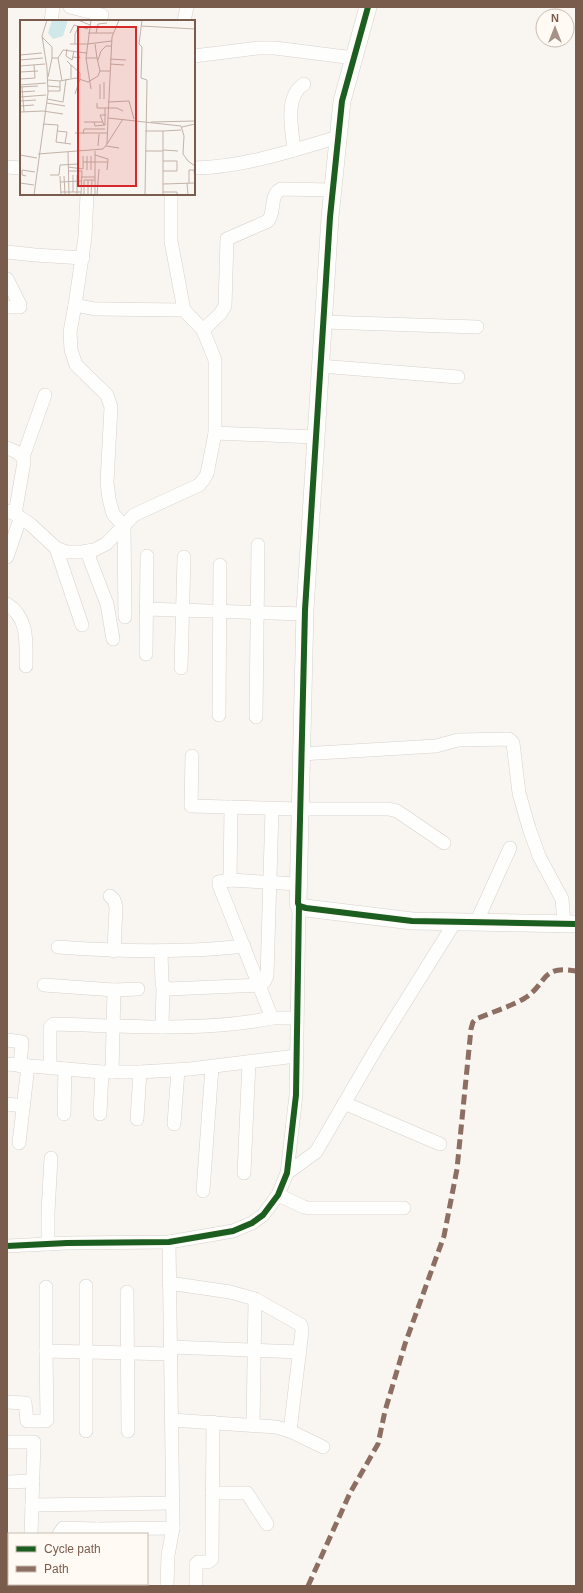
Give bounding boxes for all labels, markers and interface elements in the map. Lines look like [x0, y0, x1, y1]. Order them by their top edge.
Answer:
north arrow [535, 8, 575, 48]
text: N [551, 12, 559, 24]
inset map [20, 20, 195, 195]
legend [8, 1533, 148, 1585]
text: Cycle path [44, 1542, 101, 1556]
text: Path [44, 1562, 69, 1576]

